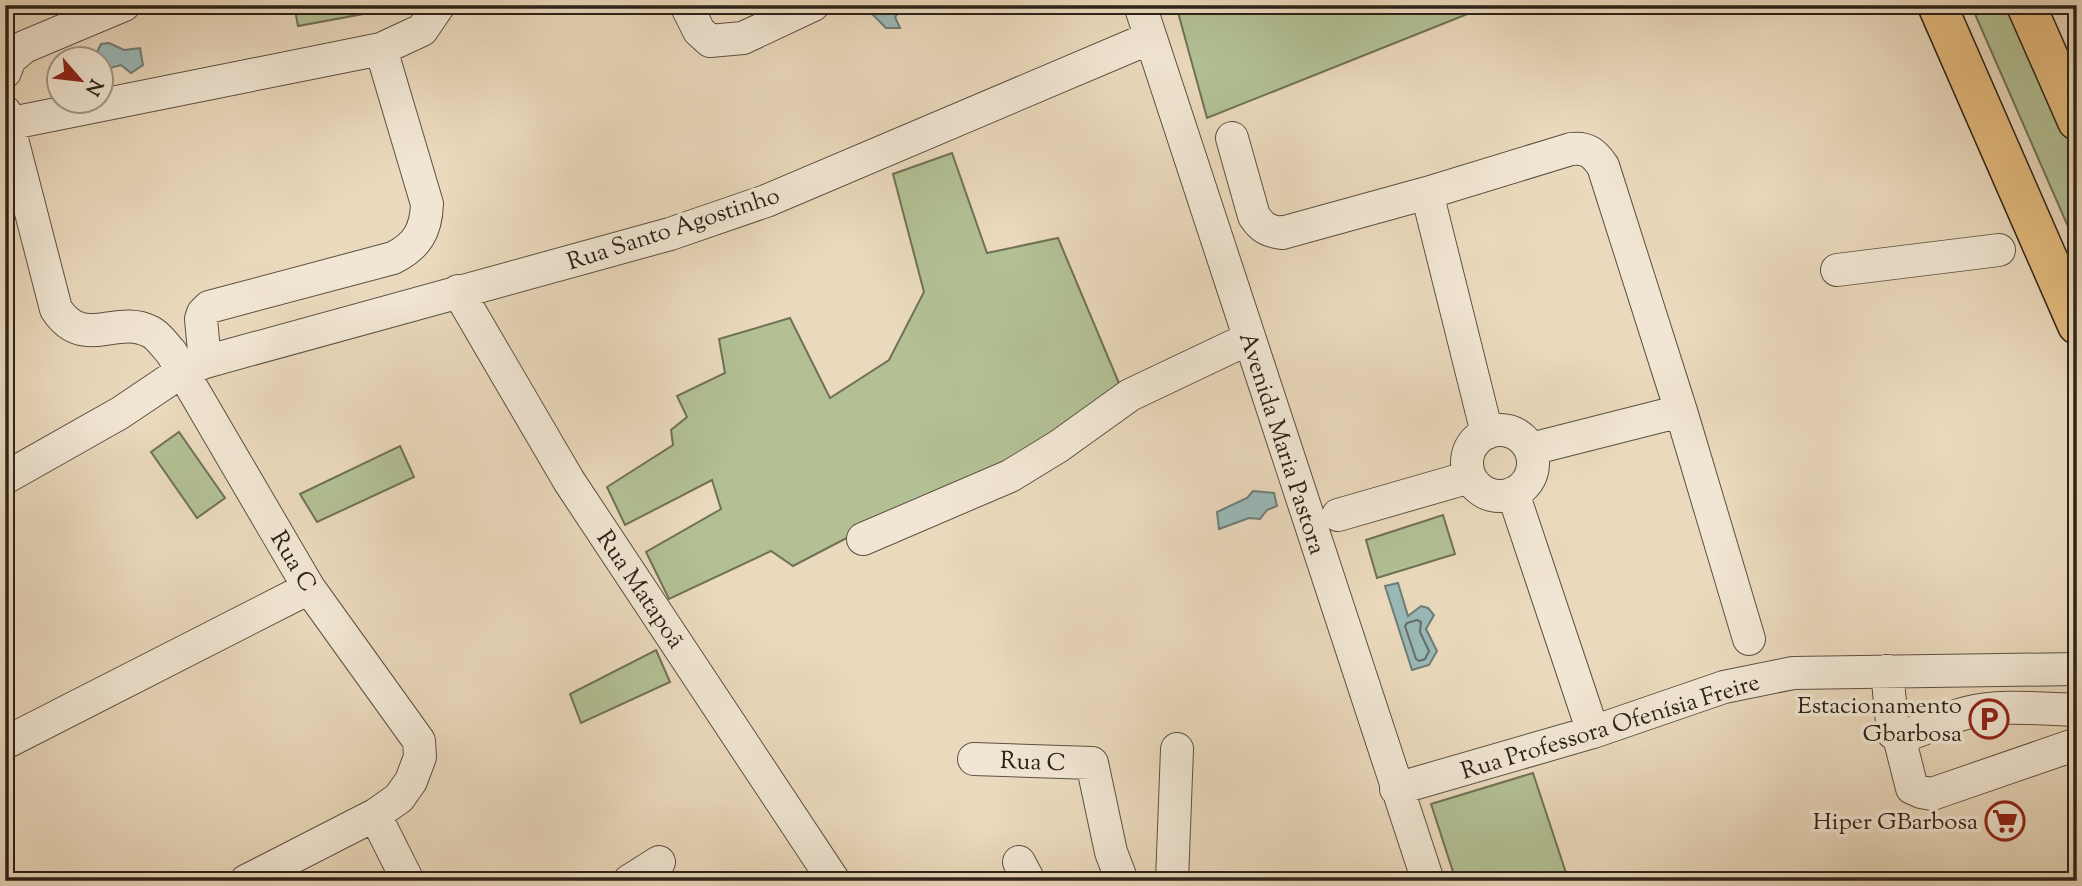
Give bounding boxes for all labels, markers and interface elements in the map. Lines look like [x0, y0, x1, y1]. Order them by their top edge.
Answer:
north arrow [46, 46, 116, 116]
text: N [77, 74, 108, 100]
street label: Rua Santo Agostinho [563, 179, 784, 280]
street label: Avenida Maria Pastora [1229, 328, 1333, 559]
street label: Rua Matapoã [587, 524, 691, 656]
street label: Rua C [261, 525, 324, 599]
street label: Rua Professora Ofenísia Freire [1457, 666, 1764, 790]
place label: Estacionamento Gbarbosa [1797, 690, 1962, 752]
parking icon: Estacionamento Gbarbosa [1968, 698, 2010, 740]
street label: Rua C [999, 745, 1066, 781]
supermarket icon: Hiper GBarbosa [1984, 800, 2026, 842]
place label: Hiper GBarbosa [1813, 806, 1978, 840]

